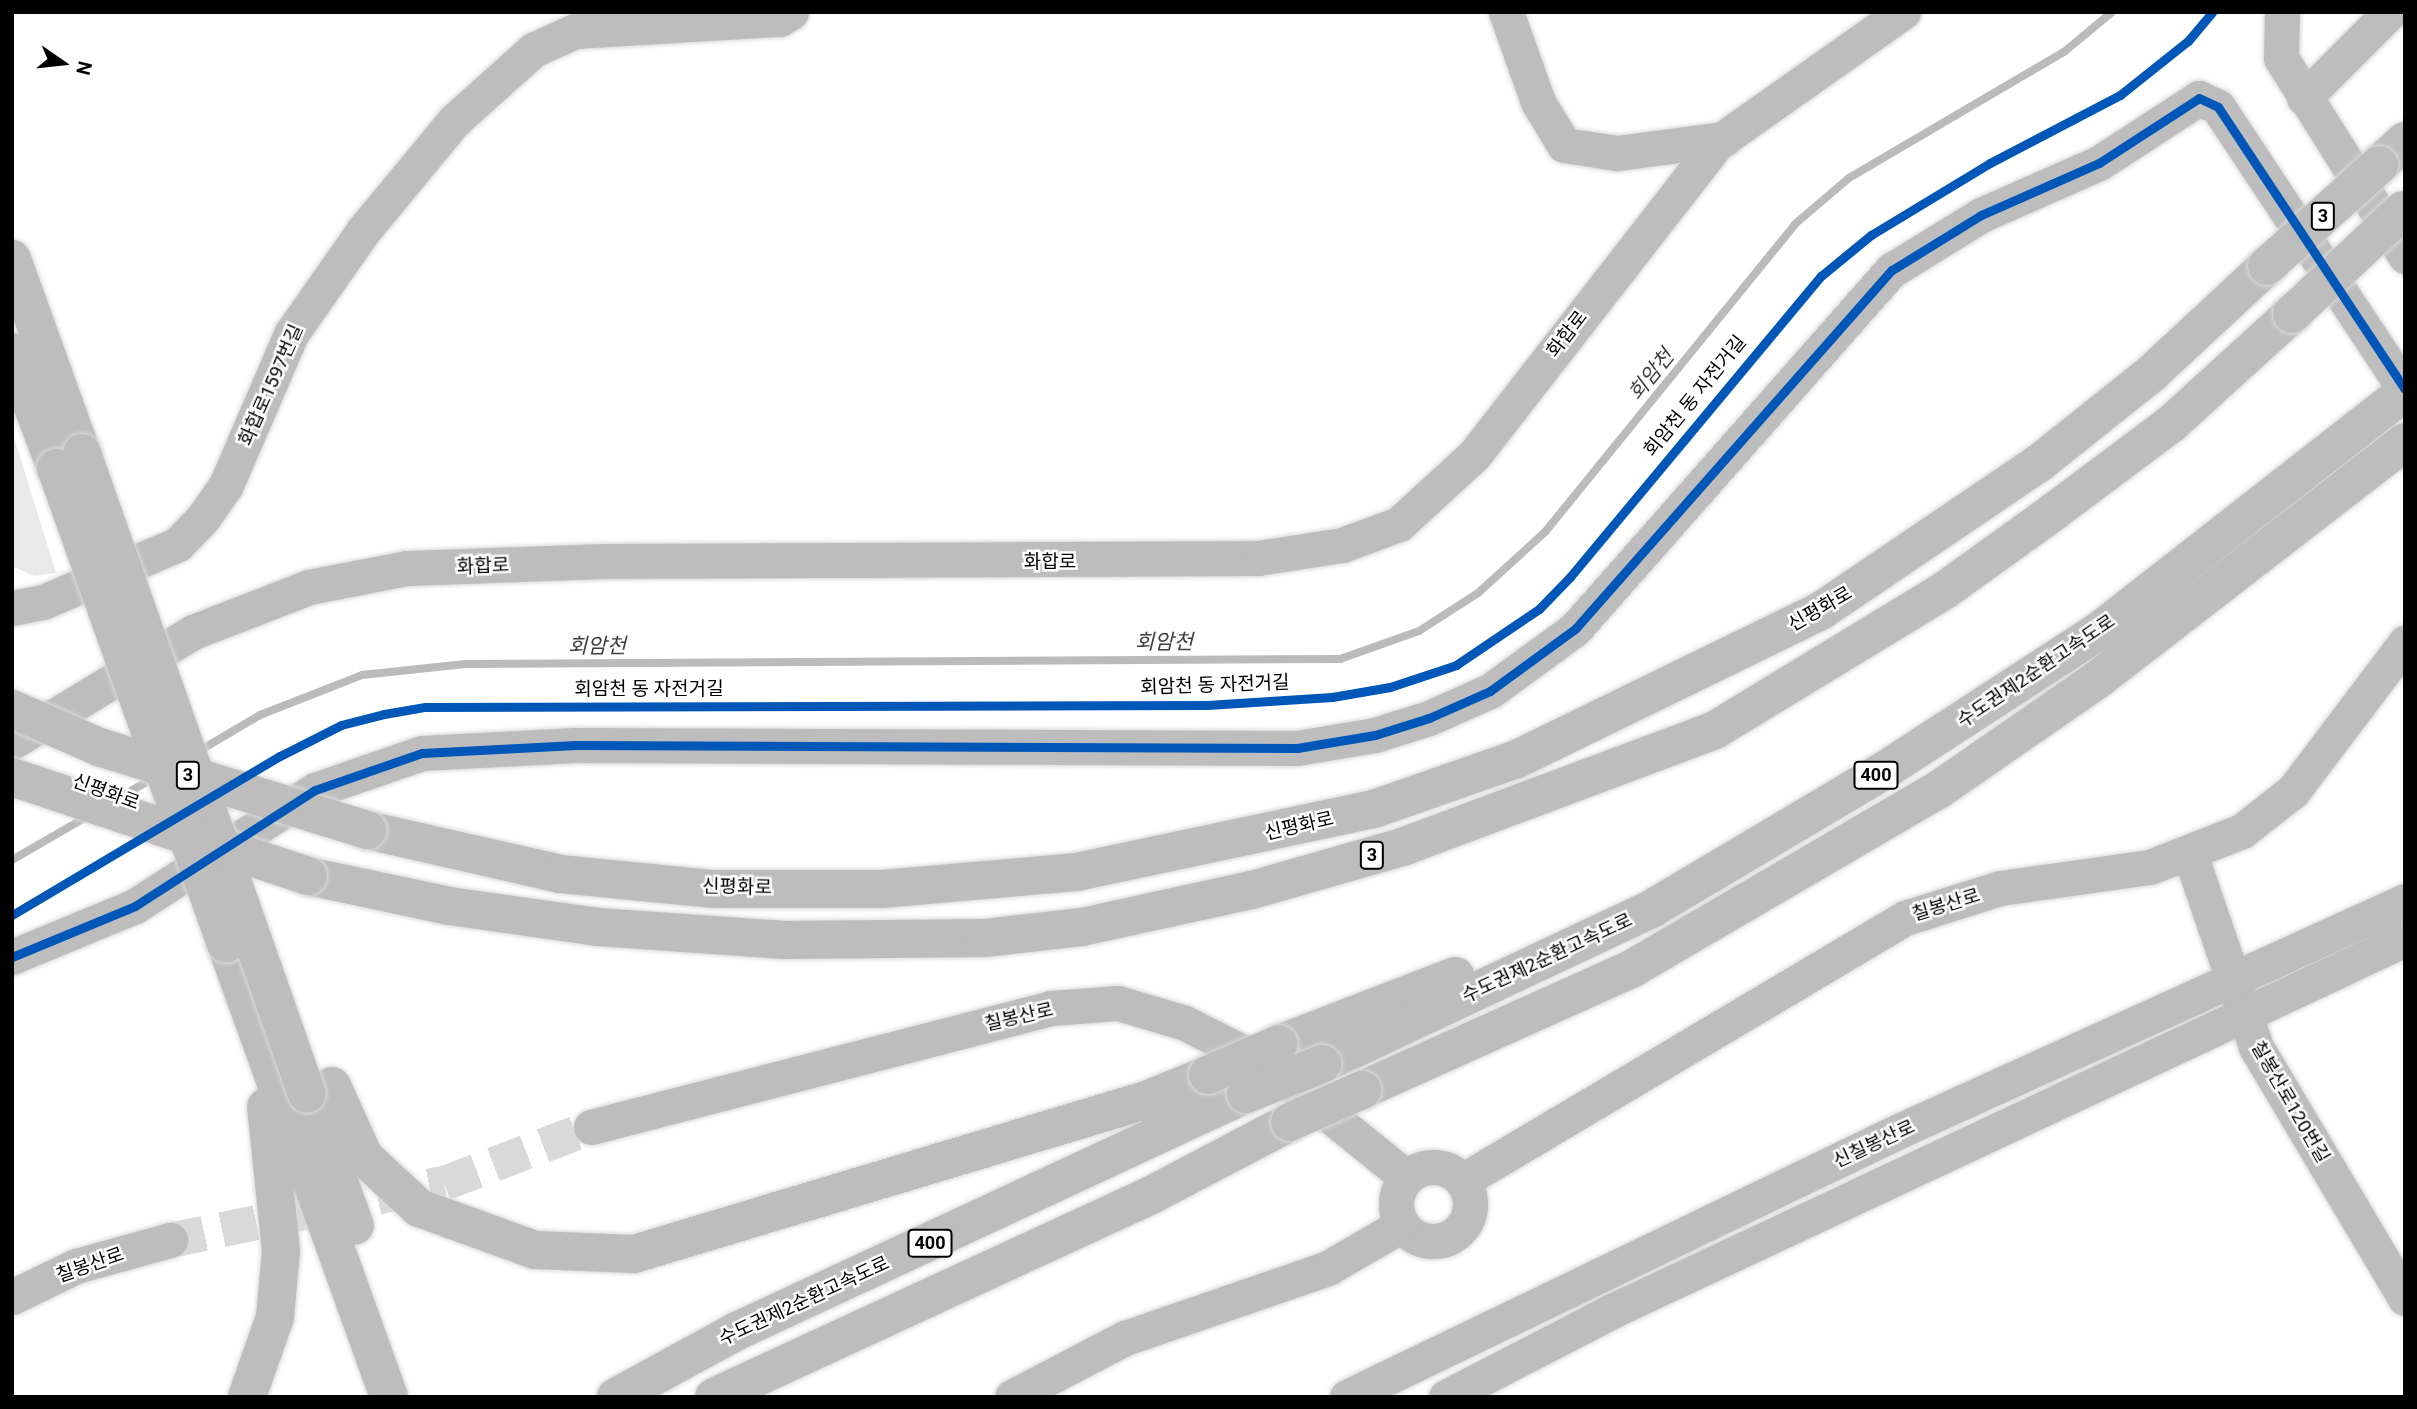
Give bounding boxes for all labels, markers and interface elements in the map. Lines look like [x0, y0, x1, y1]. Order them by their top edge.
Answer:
north arrow [28, 28, 98, 98]
text: N [71, 59, 97, 77]
road number: 3 [2311, 202, 2335, 230]
street label: 화합로 [1542, 306, 1592, 362]
street label: 화합로1597번길 [234, 321, 308, 449]
street label: 회암천 동 자전거길 [1639, 331, 1751, 461]
water label: 회암천 [1623, 345, 1679, 405]
street label: 화합로 [1024, 551, 1076, 573]
street label: 화합로 [456, 554, 510, 578]
street label: 신평화로 [1784, 582, 1856, 636]
street label: 수도권제2순환고속도로 [1953, 610, 2119, 732]
water label: 회암천 [1135, 629, 1193, 655]
water label: 회암천 [568, 633, 626, 659]
street label: 회암천 동 자전거길 [1140, 671, 1290, 699]
street label: 회암천 동 자전거길 [574, 678, 724, 700]
road number: 3 [176, 760, 200, 790]
road number: 400 [1853, 760, 1899, 790]
street label: 신평화로 [69, 769, 143, 815]
street label: 신평화로 [1262, 807, 1336, 845]
road number: 3 [1360, 840, 1384, 870]
street label: 신평화로 [702, 875, 772, 899]
street label: 칠봉산로 [1909, 884, 1983, 926]
street label: 수도권제2순환고속도로 [1458, 908, 1636, 1008]
street label: 칠봉산로 [982, 998, 1056, 1036]
street label: 칠봉산로120번길 [2246, 1037, 2334, 1167]
street label: 신칠봉산로 [1830, 1115, 1918, 1173]
road number: 400 [907, 1228, 953, 1258]
street label: 칠봉산로 [53, 1243, 127, 1287]
street label: 수도권제2순환고속도로 [715, 1251, 893, 1351]

